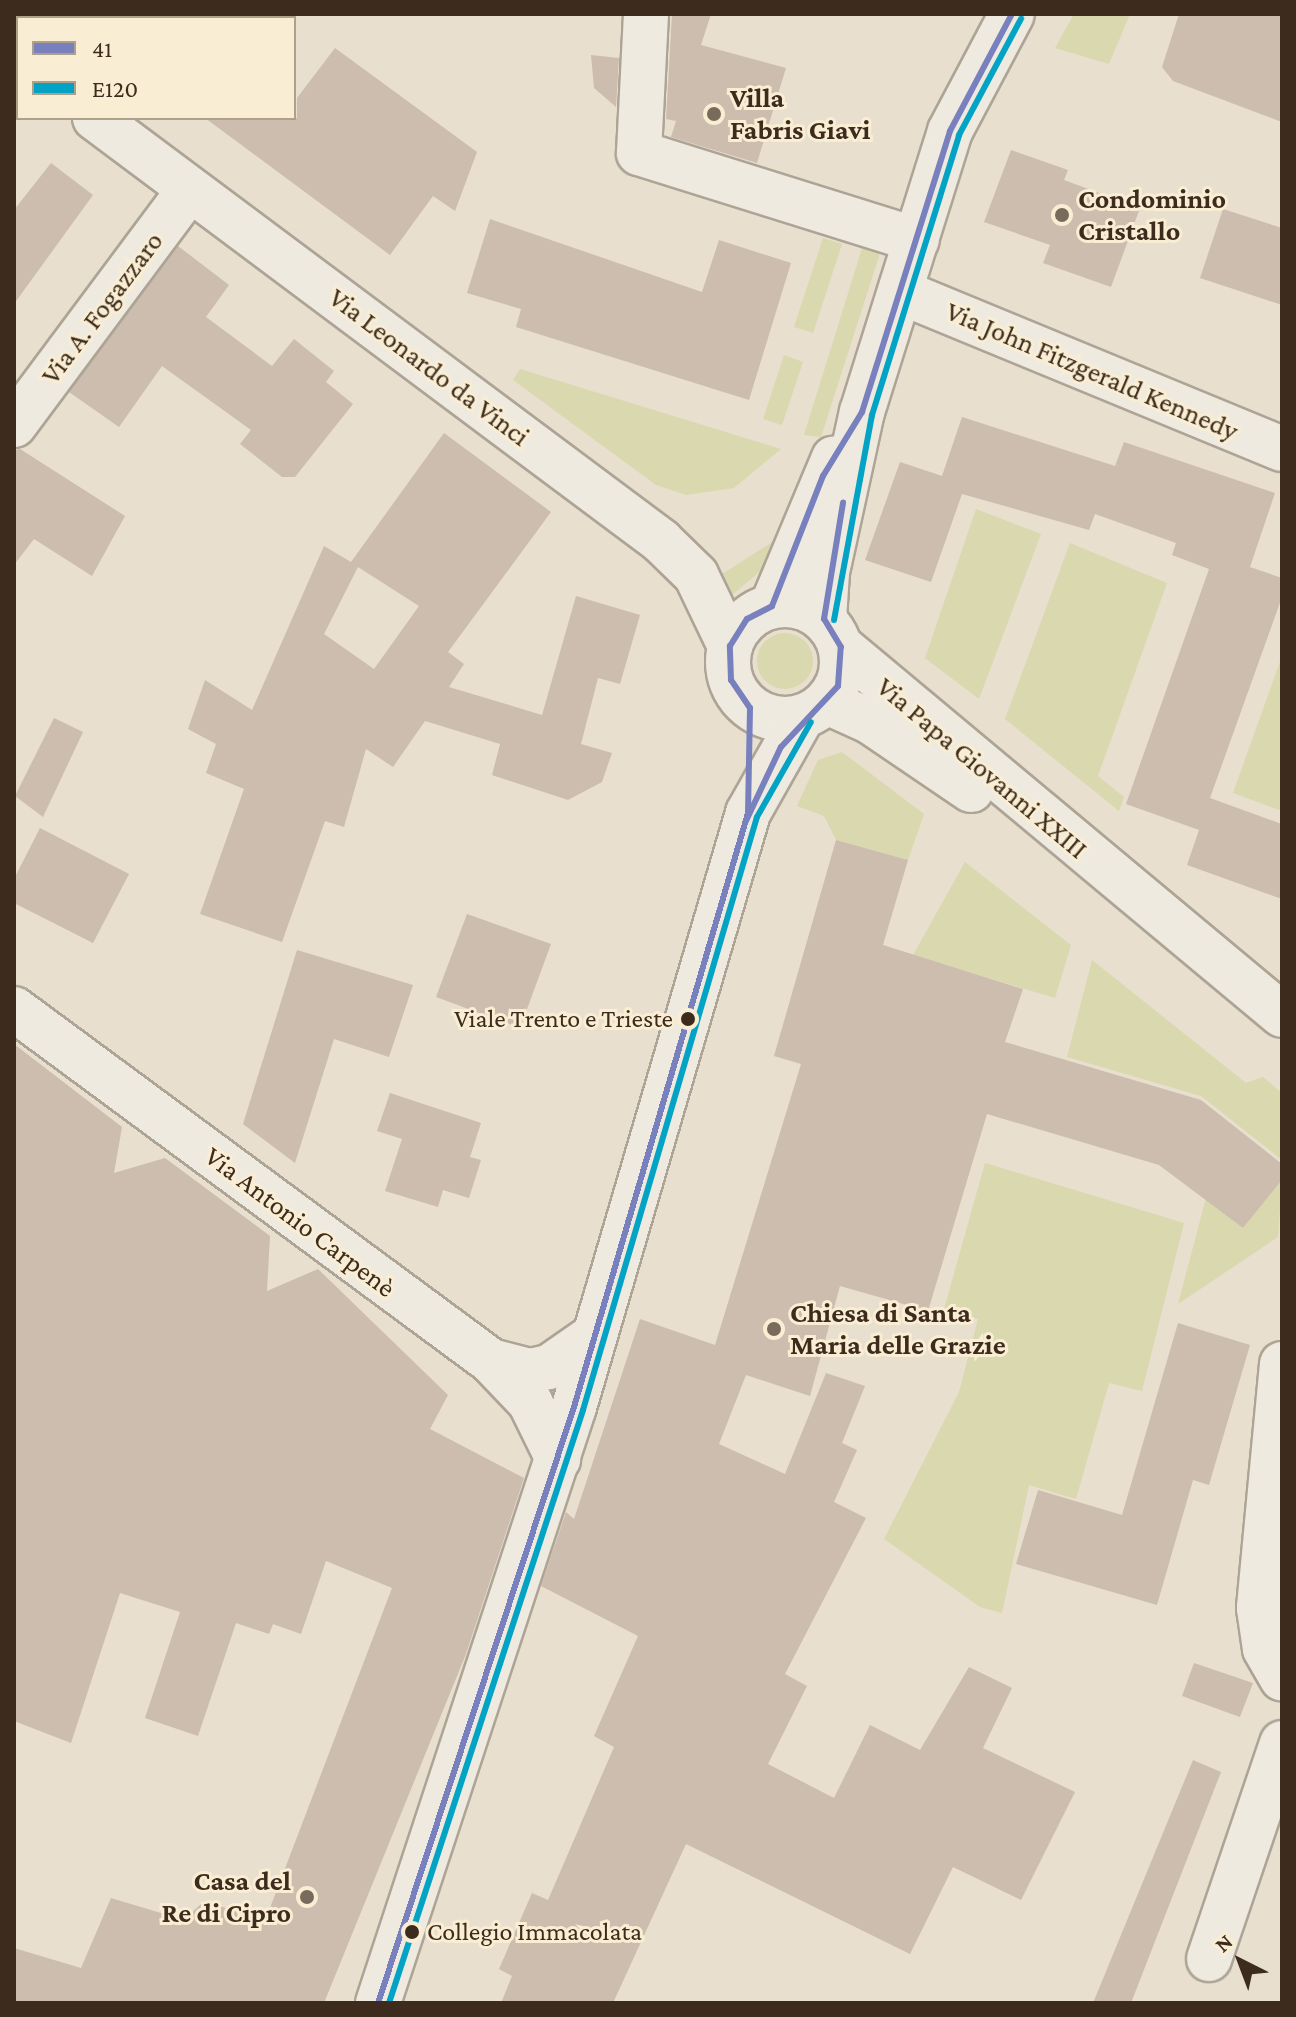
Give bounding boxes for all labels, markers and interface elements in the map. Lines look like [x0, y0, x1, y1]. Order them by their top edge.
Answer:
legend [16, 16, 296, 120]
text: 41 [92, 35, 112, 62]
text: E120 [92, 75, 138, 102]
place label: Villa Fabris Giavi [730, 81, 870, 147]
marker: Villa Fabris Giavi [705, 105, 723, 123]
place label: Condominio Cristallo [1078, 182, 1226, 248]
marker: Condominio Cristallo [1053, 206, 1071, 224]
street label: Via A. Fogazzaro [34, 225, 170, 391]
street label: Via Leonardo da Vinci [322, 281, 536, 453]
street label: Via John Fitzgerald Kennedy [941, 294, 1243, 448]
street label: Via Papa Giovanni XXIII [870, 670, 1094, 866]
place label: Viale Trento e Trieste [454, 1003, 673, 1035]
marker: Viale Trento e Trieste [680, 1011, 696, 1027]
street label: Via Antonio Carpenè [198, 1139, 402, 1305]
place label: Chiesa di Santa Maria delle Grazie [790, 1296, 1006, 1362]
marker: Chiesa di Santa Maria delle Grazie [765, 1320, 783, 1338]
place label: Casa del Re di Cipro [162, 1864, 291, 1930]
marker: Casa del Re di Cipro [298, 1888, 316, 1906]
place label: Collegio Immacolata [427, 1916, 642, 1948]
north arrow [1200, 1921, 1280, 2001]
marker: Collegio Immacolata [404, 1924, 420, 1940]
text: N [1210, 1928, 1238, 1957]

